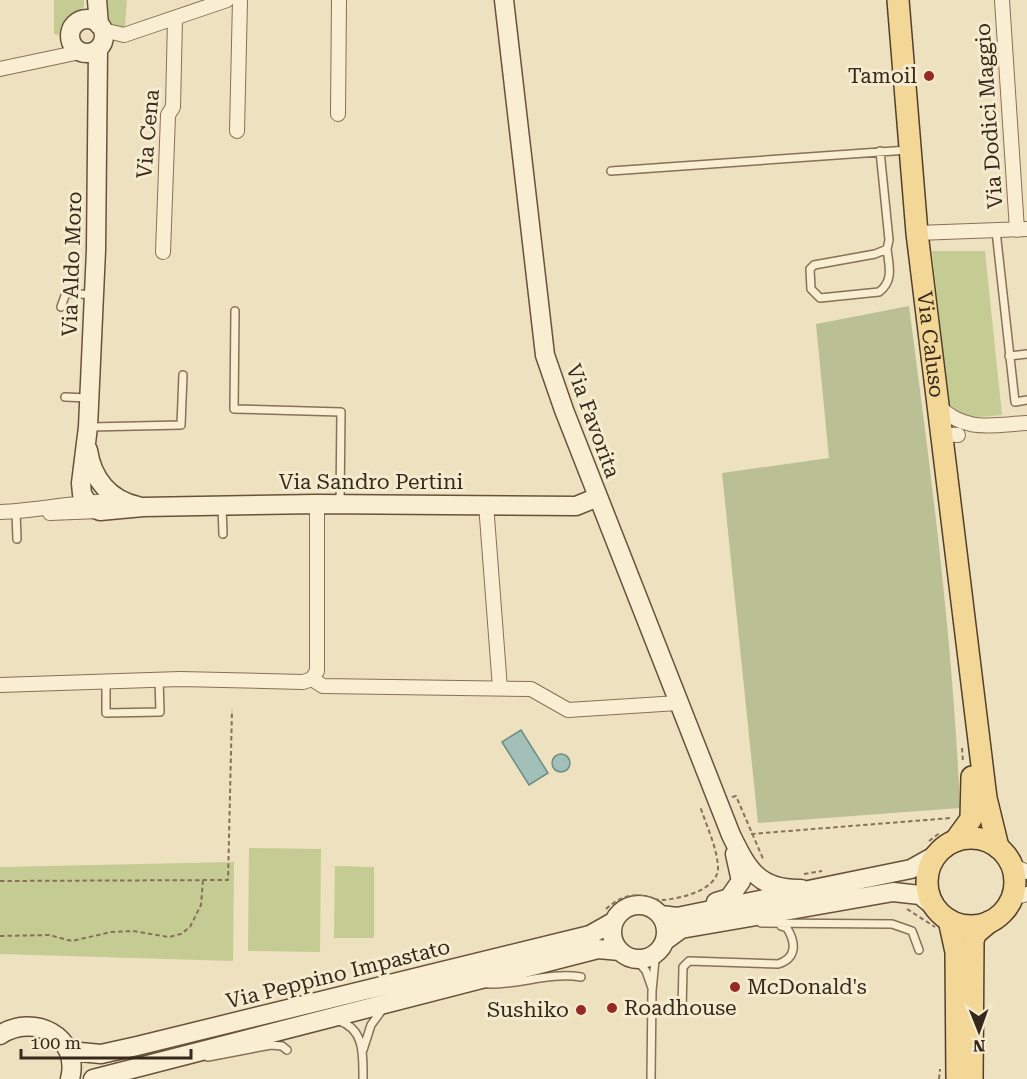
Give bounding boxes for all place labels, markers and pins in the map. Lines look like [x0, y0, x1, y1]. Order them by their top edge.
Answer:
place label: Tamoil [848, 64, 917, 88]
marker: Tamoil [922, 69, 936, 83]
place label: McDonald's [747, 975, 867, 999]
marker: McDonald's [728, 980, 742, 994]
place label: Roadhouse [624, 996, 737, 1020]
place label: Sushiko [487, 998, 569, 1022]
marker: Roadhouse [605, 1001, 619, 1015]
marker: Sushiko [574, 1003, 588, 1017]

